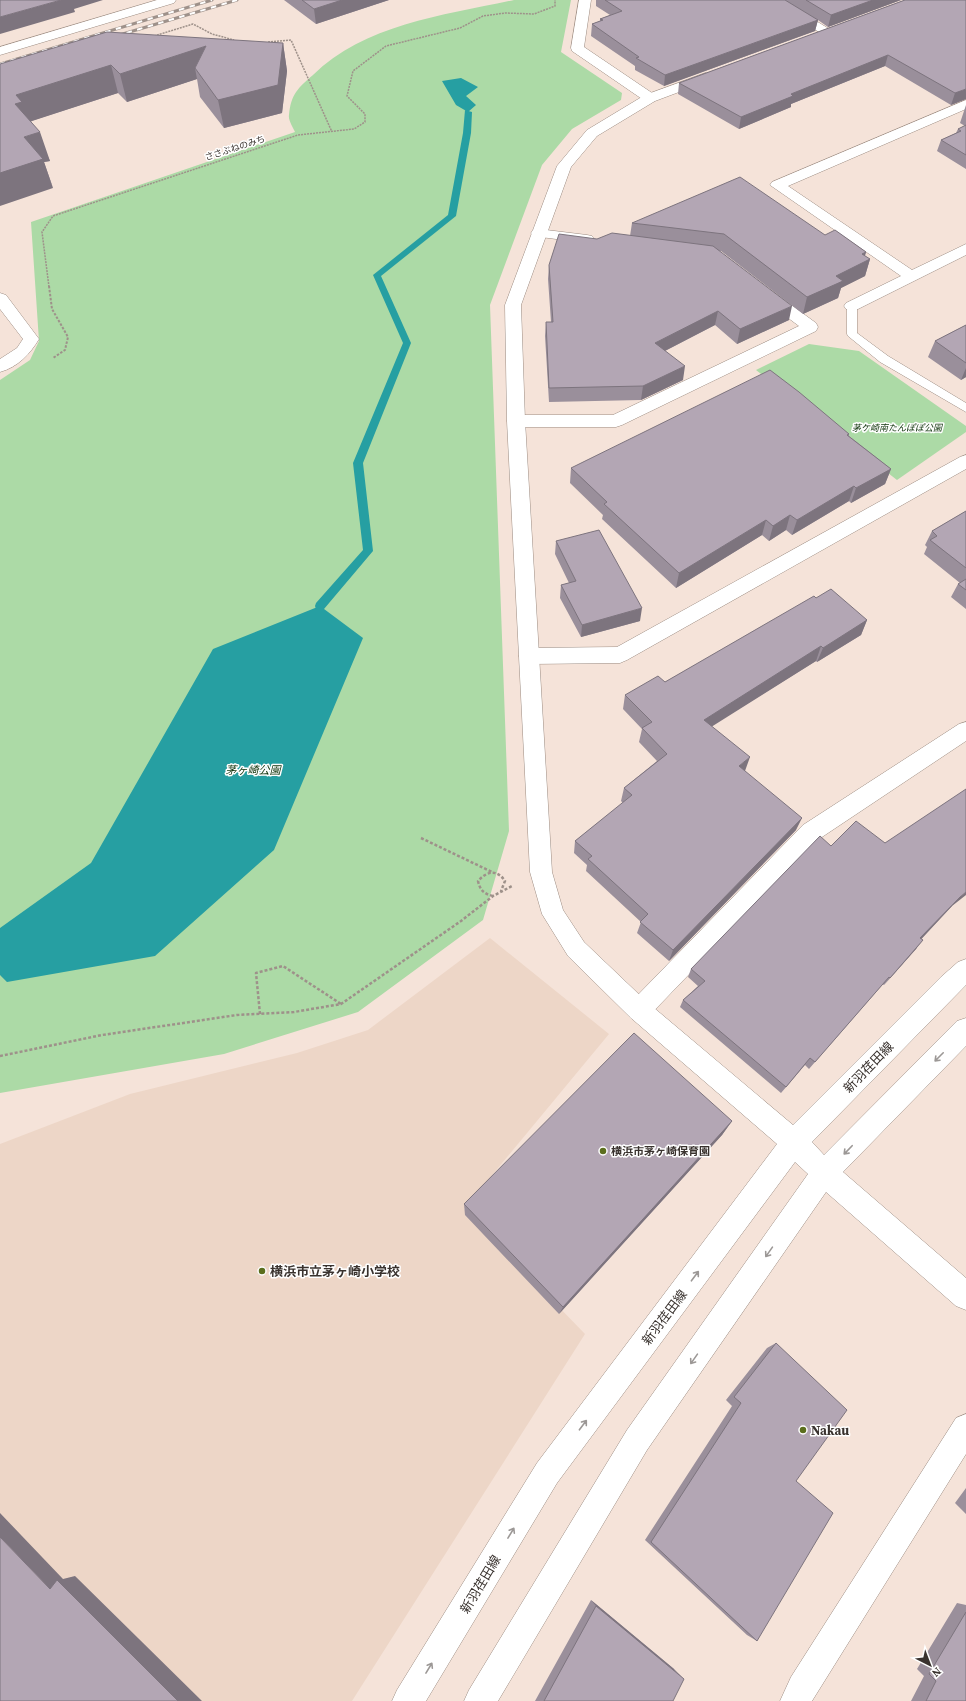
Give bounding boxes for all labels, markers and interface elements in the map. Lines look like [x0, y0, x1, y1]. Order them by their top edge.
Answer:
street label: ささぶねのみち [203, 133, 267, 163]
park label: 茅ケ崎南たんぽぽ公園 [852, 422, 944, 434]
park label: 茅ヶ崎公園 [226, 763, 282, 778]
street label: 新羽荏田線 [840, 1038, 897, 1097]
one-way arrow [934, 1052, 944, 1062]
place label: 横浜市茅ヶ崎保育園 [611, 1144, 710, 1159]
one-way arrow [843, 1145, 852, 1155]
marker: 横浜市茅ヶ崎保育園 [598, 1146, 608, 1156]
one-way arrow [764, 1247, 773, 1258]
place label: 横浜市立茅ヶ崎小学校 [270, 1263, 400, 1280]
marker: 横浜市立茅ヶ崎小学校 [257, 1266, 267, 1276]
one-way arrow [691, 1271, 699, 1282]
street label: 新羽荏田線 [638, 1286, 691, 1348]
one-way arrow [690, 1353, 698, 1364]
one-way arrow [579, 1420, 588, 1431]
place label: Nakau [811, 1422, 849, 1439]
marker: Nakau [798, 1425, 808, 1435]
one-way arrow [507, 1528, 515, 1539]
street label: 新羽荏田線 [456, 1552, 504, 1616]
north arrow [910, 1645, 950, 1685]
one-way arrow [425, 1662, 433, 1674]
text: N [928, 1664, 944, 1680]

